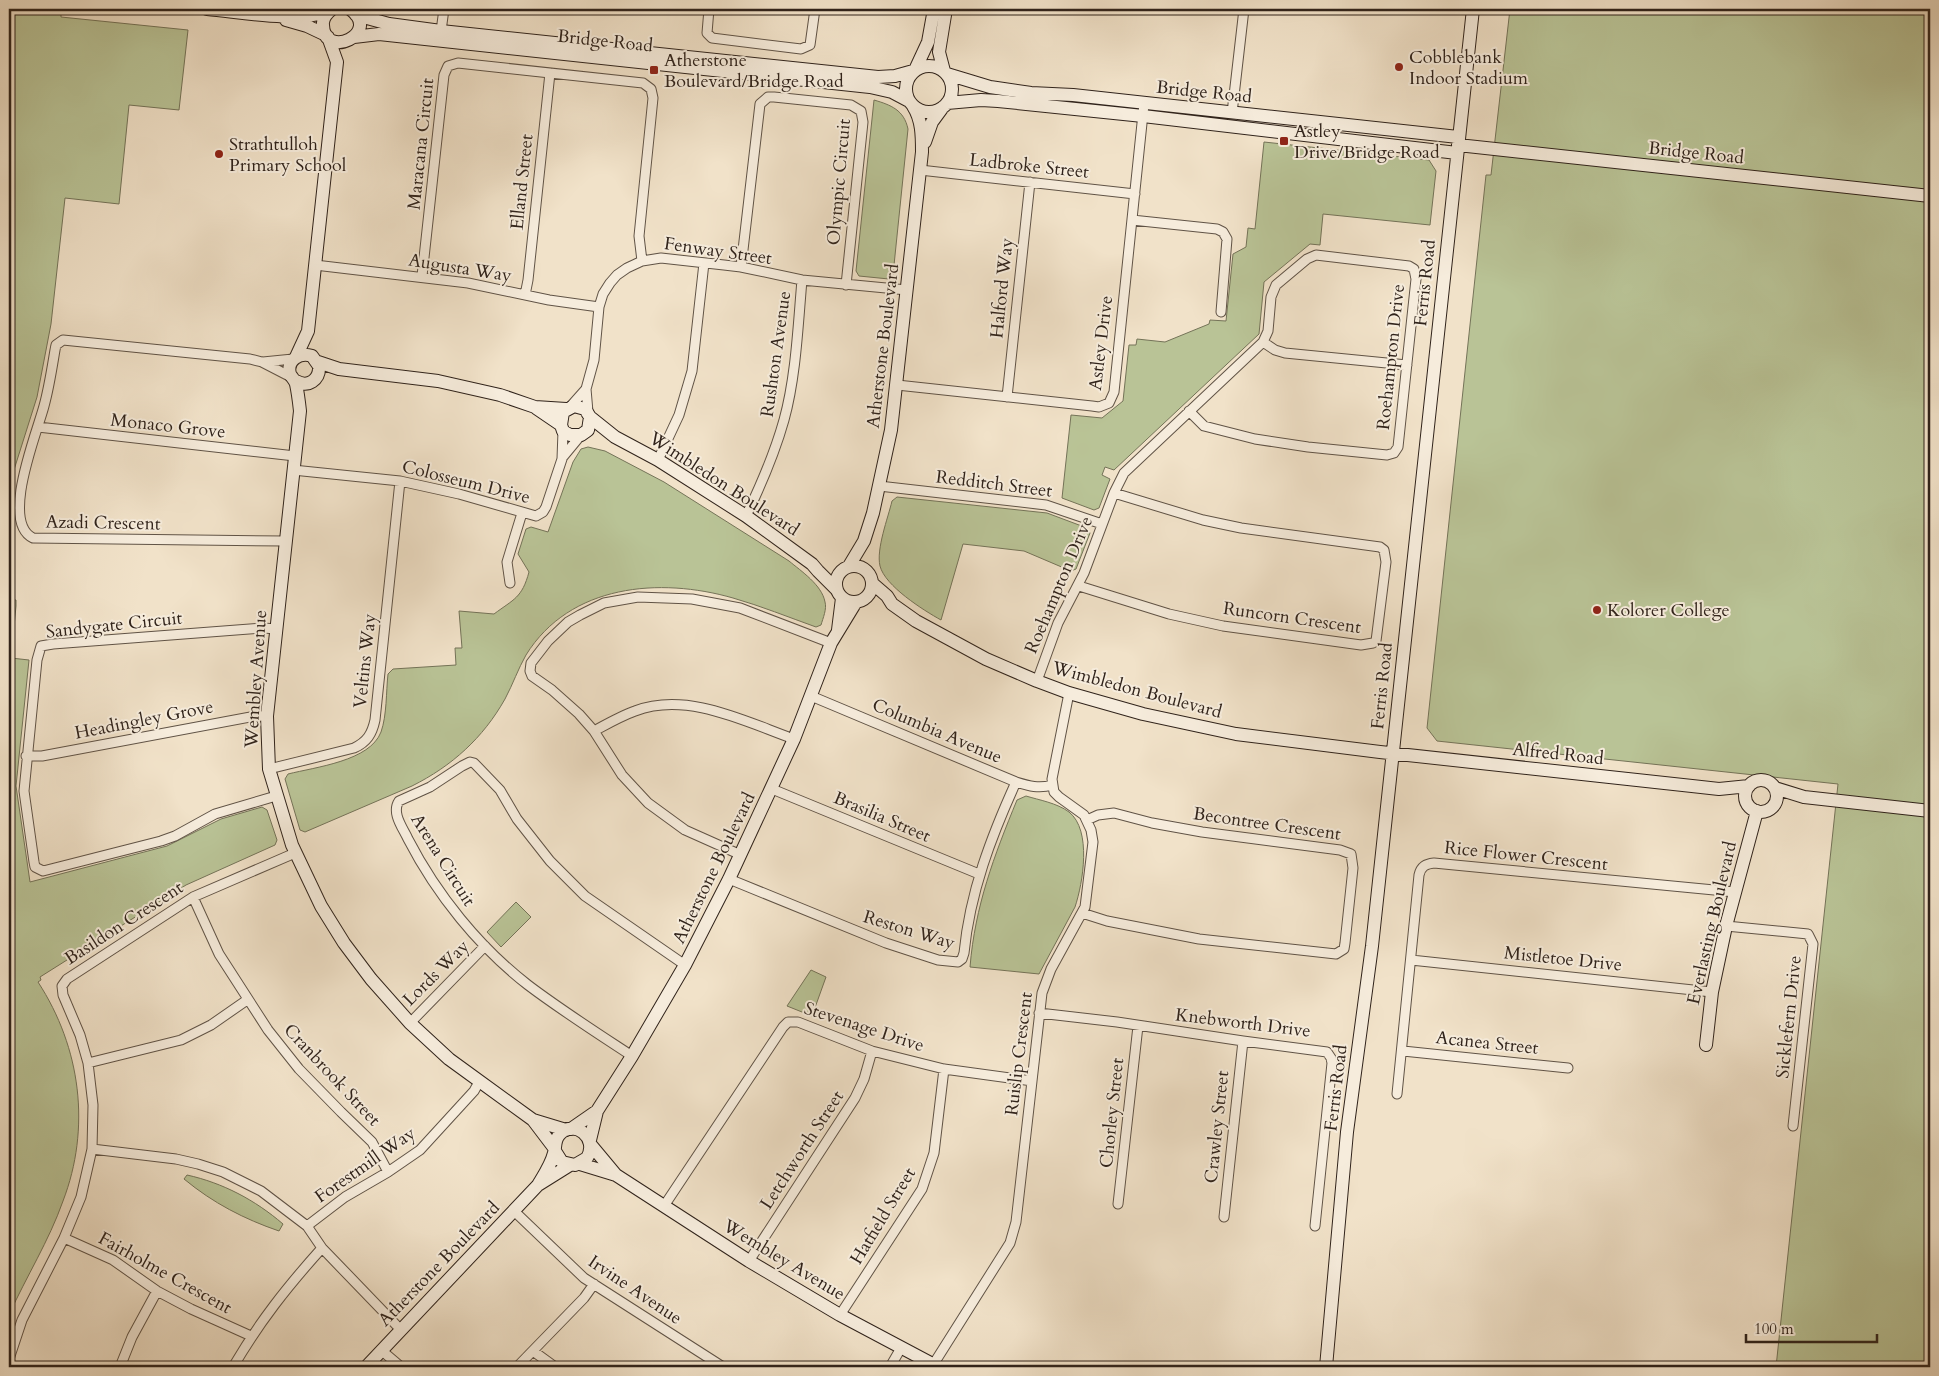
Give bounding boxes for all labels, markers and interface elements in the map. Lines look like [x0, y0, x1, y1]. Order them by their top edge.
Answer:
street label: Bridge Road [556, 24, 655, 58]
place label: Cobblebank Indoor Stadium [1409, 45, 1529, 91]
place label: Atherstone Boulevard/Bridge Road [664, 48, 844, 94]
marker: Cobblebank Indoor Stadium [1393, 61, 1405, 73]
marker: Atherstone Boulevard/Bridge Road [648, 64, 660, 76]
street label: Bridge Road [1155, 75, 1254, 109]
street label: Maracana Circuit [402, 77, 440, 211]
street label: Olympic Circuit [821, 117, 857, 246]
place label: Astley Drive/Bridge Road [1294, 119, 1440, 165]
place label: Strathtulloh Primary School [229, 132, 347, 178]
street label: Elland Street [505, 133, 539, 231]
marker: Astley Drive/Bridge Road [1278, 135, 1290, 147]
street label: Bridge Road [1647, 136, 1746, 170]
street label: Ladbroke Street [968, 147, 1090, 185]
marker: Strathtulloh Primary School [213, 148, 225, 160]
street label: Fenway Street [663, 231, 774, 271]
street label: Halford Way [984, 236, 1020, 339]
street label: Ferris Road [1408, 238, 1442, 328]
street label: Augusta Way [407, 248, 514, 289]
street label: Atherstone Boulevard [861, 262, 906, 430]
street label: Roehampton Drive [1371, 283, 1411, 431]
street label: Rushton Avenue [755, 289, 797, 419]
street label: Astley Drive [1083, 294, 1119, 392]
street label: Monaco Grove [109, 408, 227, 444]
street label: Wimbledon Boulevard [643, 425, 804, 542]
street label: Colosseum Drive [399, 454, 533, 510]
street label: Redditch Street [935, 464, 1054, 504]
street label: Azadi Crescent [45, 509, 161, 537]
street label: Roehampton Drive [1019, 513, 1099, 657]
street label: Runcorn Crescent [1221, 596, 1363, 640]
place label: Kolorer College [1607, 598, 1730, 623]
marker: Kolorer College [1591, 604, 1603, 616]
street label: Sandygate Circuit [45, 605, 184, 645]
street label: Wembley Avenue [239, 609, 273, 750]
street label: Veltins Way [348, 612, 382, 710]
street label: Ferris Road [1365, 641, 1399, 731]
street label: Wimbledon Boulevard [1048, 655, 1225, 725]
street label: Columbia Avenue [868, 692, 1006, 770]
street label: Headingley Grove [72, 694, 216, 746]
street label: Alfred Road [1511, 737, 1605, 771]
street label: Brasilia Street [830, 785, 935, 849]
street label: Atherstone Boulevard [667, 788, 762, 948]
street label: Becontree Crescent [1192, 801, 1343, 847]
street label: Arena Circuit [405, 809, 481, 911]
street label: Rice Flower Crescent [1443, 835, 1609, 877]
street label: Everlasting Boulevard [1681, 838, 1743, 1007]
street label: Basildon Crescent [60, 875, 188, 971]
street label: Reston Way [860, 904, 958, 956]
street label: Lords Way [397, 934, 475, 1012]
street label: Mistletoe Drive [1503, 940, 1623, 978]
street label: Sicklefern Drive [1770, 954, 1808, 1080]
street label: Ruislip Crescent [999, 990, 1039, 1117]
street label: Stevenage Drive [801, 996, 927, 1058]
street label: Knebworth Drive [1174, 1002, 1312, 1044]
street label: Cranbrook Street [278, 1018, 386, 1132]
street label: Acanea Street [1434, 1025, 1540, 1061]
street label: Ferris Road [1318, 1043, 1354, 1133]
street label: Chorley Street [1094, 1057, 1130, 1169]
street label: Crawley Street [1199, 1069, 1235, 1184]
street label: Letchworth Street [754, 1085, 850, 1214]
street label: Forestmill Way [310, 1121, 421, 1209]
street label: Hatfield Street [844, 1163, 922, 1269]
street label: Atherstone Boulevard [373, 1196, 506, 1332]
street label: Wembley Avenue [717, 1213, 850, 1306]
street label: Fairholme Crescent [94, 1226, 236, 1320]
street label: Irvine Avenue [583, 1249, 687, 1331]
scale bar [1746, 1311, 1878, 1343]
text: 100 m [1754, 1319, 1794, 1339]

